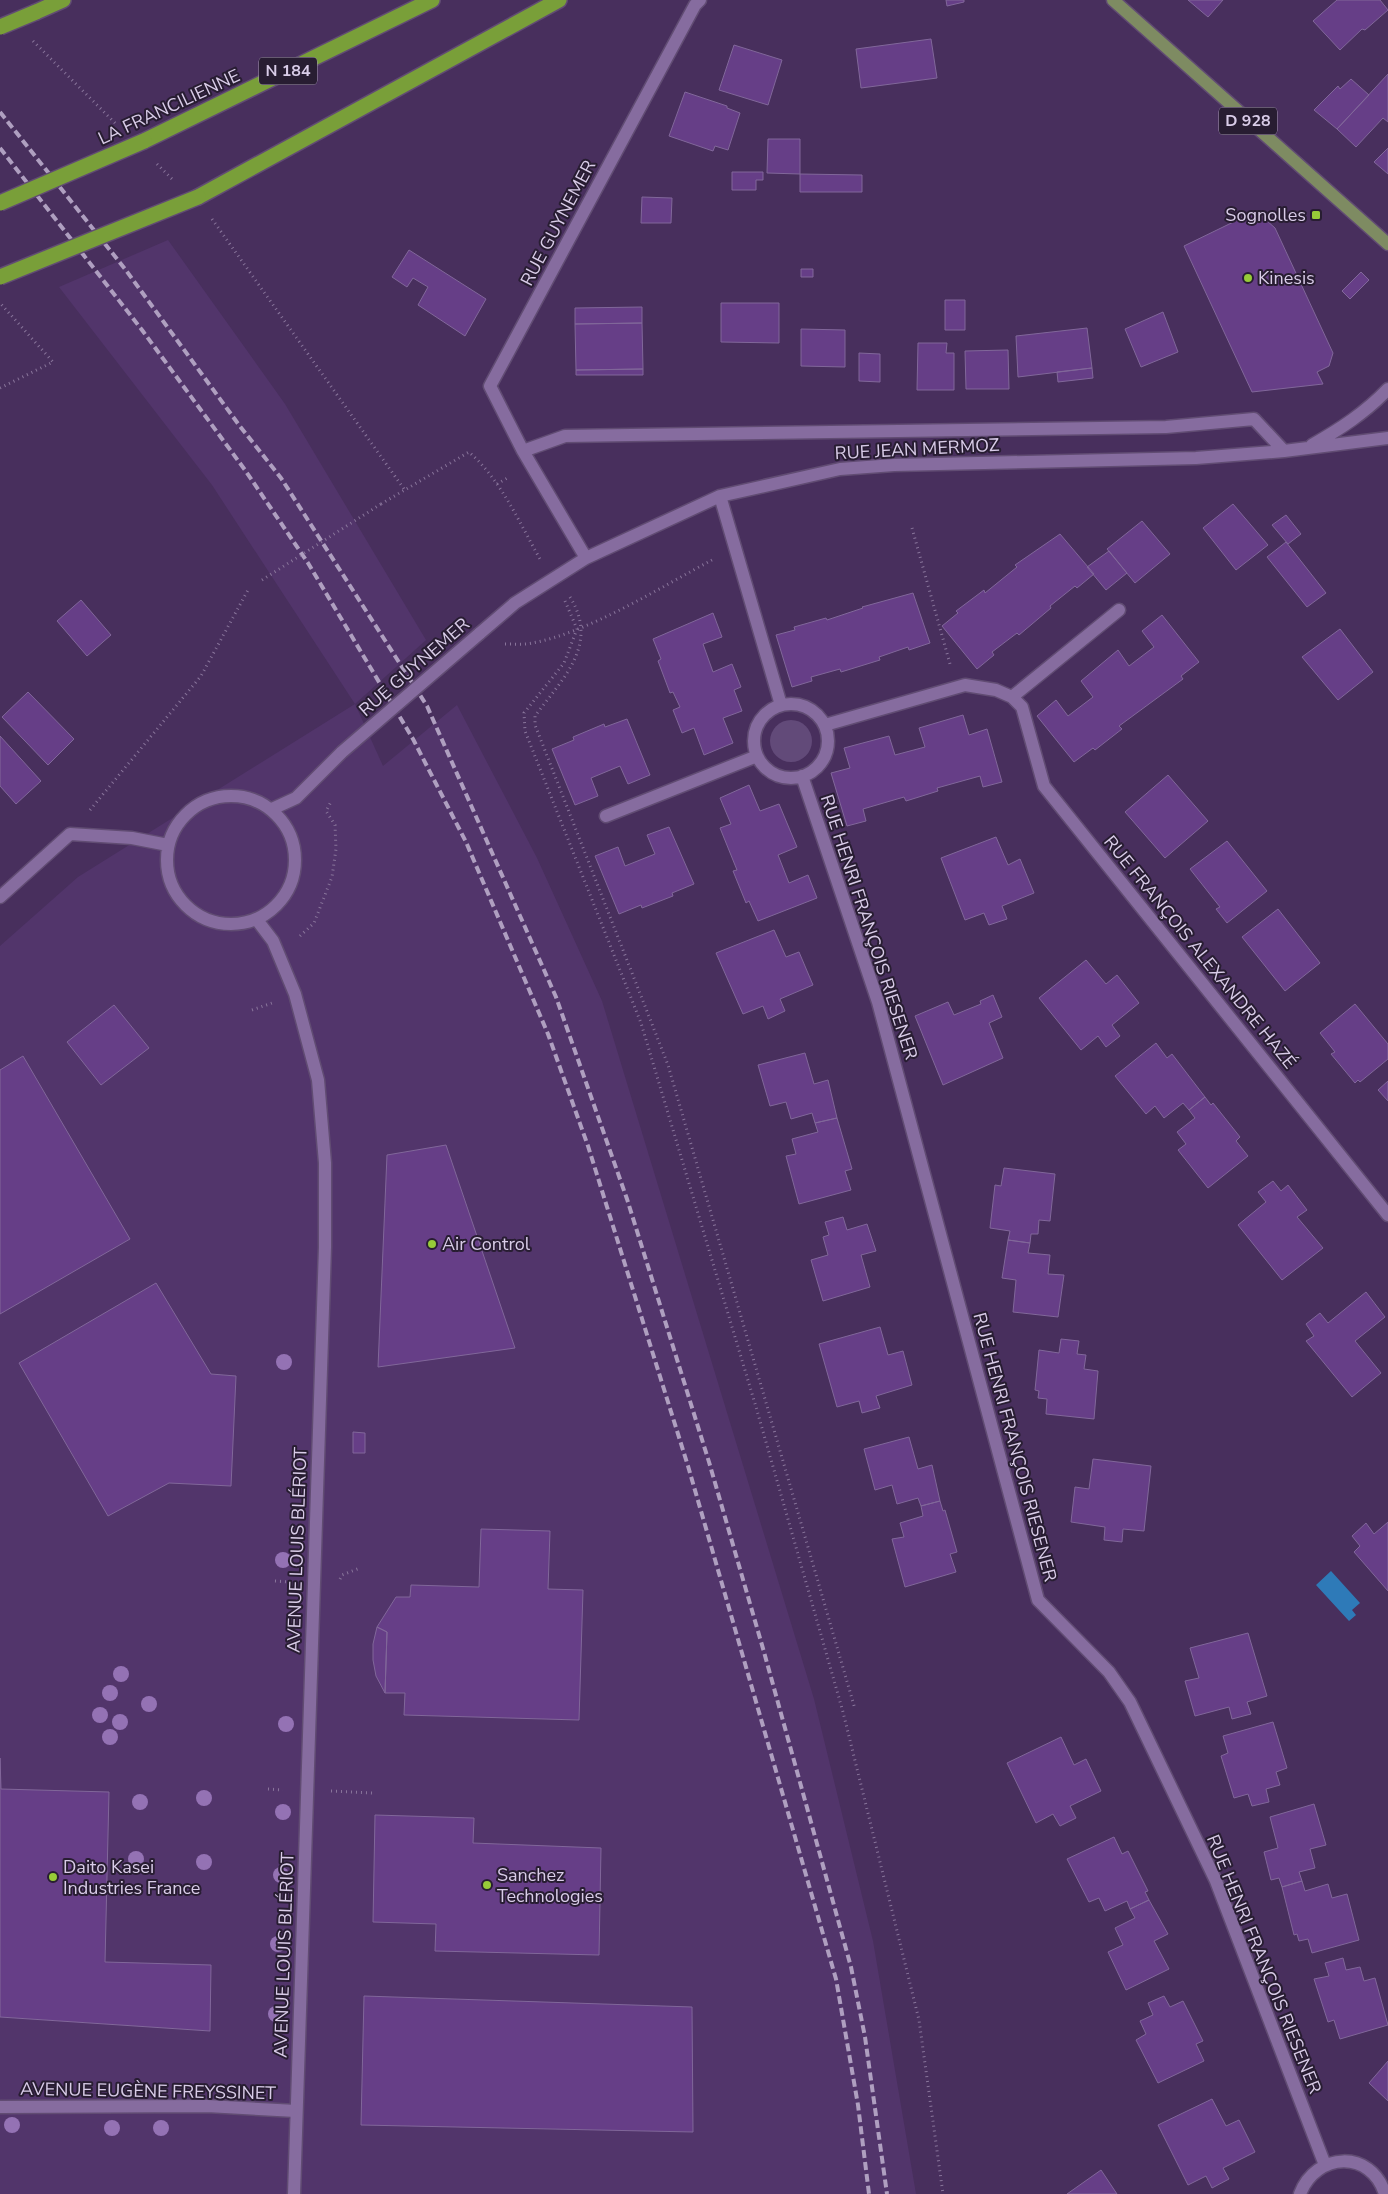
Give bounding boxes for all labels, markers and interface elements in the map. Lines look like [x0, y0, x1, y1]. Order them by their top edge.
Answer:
road number: N 184 [259, 58, 317, 84]
street label: LA FRANCILIENNE [94, 64, 244, 150]
road number: D 928 [1219, 108, 1277, 134]
street label: RUE GUYNEMER [515, 156, 601, 290]
place label: Sognolles [1225, 203, 1306, 227]
marker: Sognolles [1310, 209, 1322, 221]
place label: Kinesis [1258, 266, 1315, 290]
marker: Kinesis [1242, 272, 1254, 284]
street label: RUE JEAN MERMOZ [834, 433, 1000, 465]
street label: RUE GUYNEMER [354, 612, 474, 722]
street label: RUE HENRI FRANÇOIS RIESENER [815, 791, 923, 1063]
street label: RUE FRANÇOIS ALEXANDRE HAZÉ [1098, 830, 1302, 1074]
place label: Air Control [442, 1232, 531, 1256]
marker: Air Control [426, 1238, 438, 1250]
street label: RUE HENRI FRANÇOIS RIESENER [968, 1310, 1062, 1584]
street label: AVENUE LOUIS BLÉRIOT [281, 1447, 313, 1653]
street label: RUE HENRI FRANÇOIS RIESENER [1201, 1831, 1327, 2097]
street label: AVENUE LOUIS BLÉRIOT [268, 1852, 300, 2058]
place label: Daito Kasei Industries France [63, 1855, 200, 1900]
place label: Sanchez Technologies [497, 1863, 603, 1908]
marker: Daito Kasei Industries France [47, 1871, 59, 1883]
marker: Sanchez Technologies [481, 1879, 493, 1891]
street label: AVENUE EUGÈNE FREYSSINET [20, 2077, 276, 2105]

